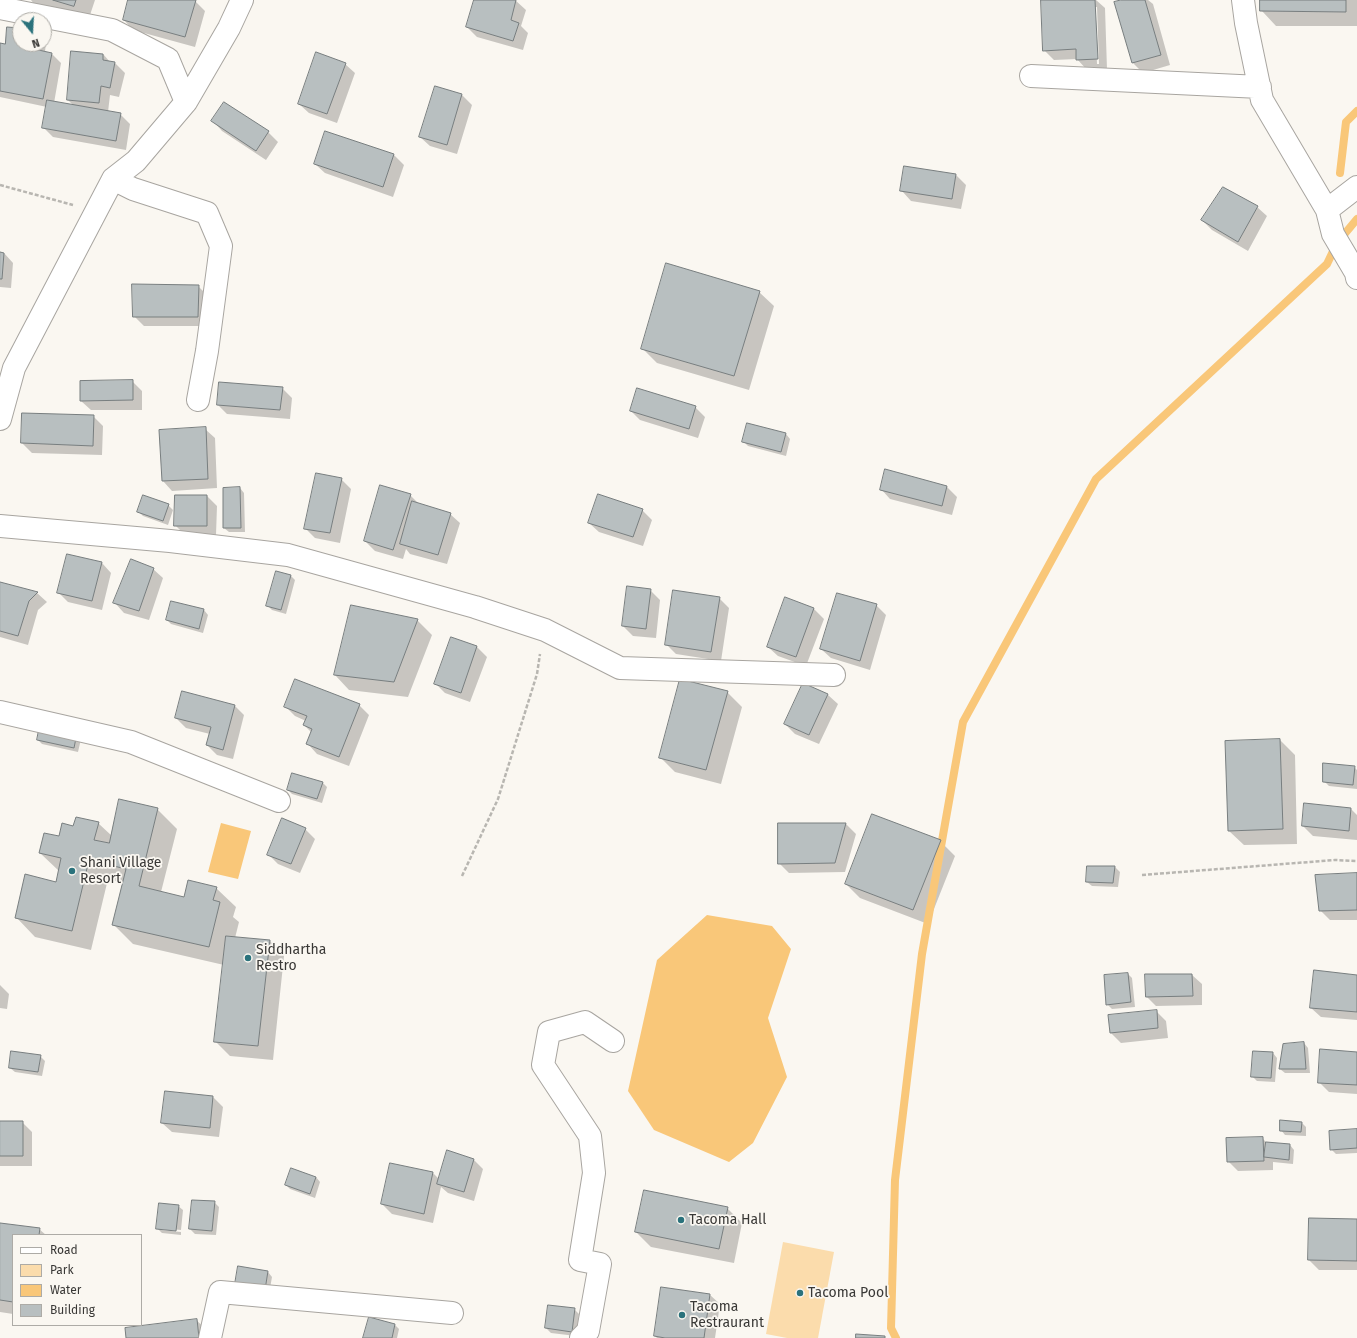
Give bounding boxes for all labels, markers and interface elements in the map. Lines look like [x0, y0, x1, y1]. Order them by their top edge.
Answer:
north arrow [12, 12, 52, 52]
text: N [30, 36, 41, 50]
place label: Shani Village Resort [80, 855, 161, 888]
marker: Shani Village Resort [67, 866, 77, 876]
place label: Siddhartha Restro [256, 942, 326, 974]
marker: Siddhartha Restro [243, 953, 253, 963]
place label: Tacoma Hall [689, 1212, 766, 1228]
marker: Tacoma Hall [676, 1215, 686, 1225]
legend [12, 1234, 142, 1326]
text: Road [50, 1243, 78, 1257]
text: Park [50, 1263, 74, 1277]
text: Water [50, 1283, 81, 1297]
place label: Tacoma Pool [808, 1285, 888, 1301]
marker: Tacoma Pool [795, 1288, 805, 1298]
place label: Tacoma Restraurant [690, 1299, 764, 1332]
text: Building [50, 1303, 95, 1317]
marker: Tacoma Restraurant [677, 1310, 687, 1320]

